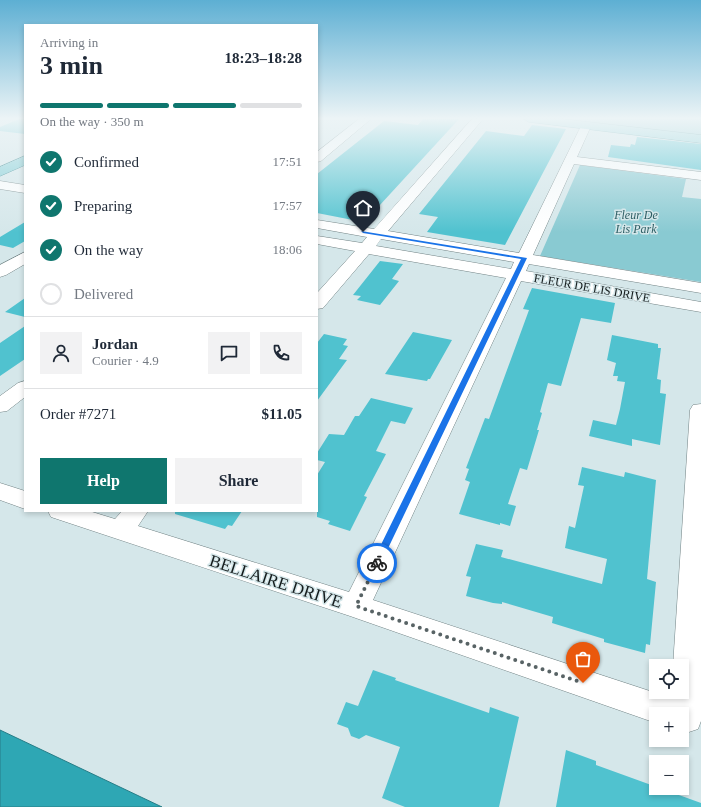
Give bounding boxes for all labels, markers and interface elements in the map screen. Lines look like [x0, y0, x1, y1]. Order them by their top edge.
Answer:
text: Arriving in [40, 35, 98, 50]
text: 18:23–18:28 [225, 50, 302, 66]
text: 3 min [40, 51, 103, 80]
text: On the way · 350 m [40, 114, 144, 129]
icon: check [40, 151, 62, 173]
text: Confirmed [74, 154, 139, 170]
text: 17:51 [272, 154, 302, 169]
pin [346, 191, 380, 232]
icon: check [40, 195, 62, 217]
icon: home [352, 197, 374, 219]
text: Preparing [74, 198, 132, 214]
text: 17:57 [272, 198, 302, 213]
park label: Fleur De Lis Park [613, 208, 658, 236]
icon: check [40, 239, 62, 261]
text: On the way [74, 242, 143, 258]
text: 18:06 [272, 242, 302, 257]
street label: FLEUR DE LIS DRIVE [533, 271, 651, 305]
text: Delivered [74, 286, 133, 302]
button: person [40, 332, 82, 374]
button: chat [208, 332, 250, 374]
button: phone [260, 332, 302, 374]
text: Jordan [92, 336, 138, 352]
text: Courier · 4.9 [92, 353, 159, 368]
text: Order #7271 [40, 406, 116, 422]
text: $11.05 [262, 406, 302, 422]
button: Help [40, 458, 167, 504]
button: Share [175, 458, 302, 504]
courier [357, 543, 397, 583]
street label: BELLAIRE DRIVE [207, 551, 345, 612]
icon: bike [366, 552, 388, 574]
pin [566, 642, 600, 683]
icon: bag [572, 648, 594, 670]
map controls [649, 659, 689, 795]
button: locate [649, 659, 689, 699]
button: + [649, 707, 689, 747]
button: − [649, 755, 689, 795]

